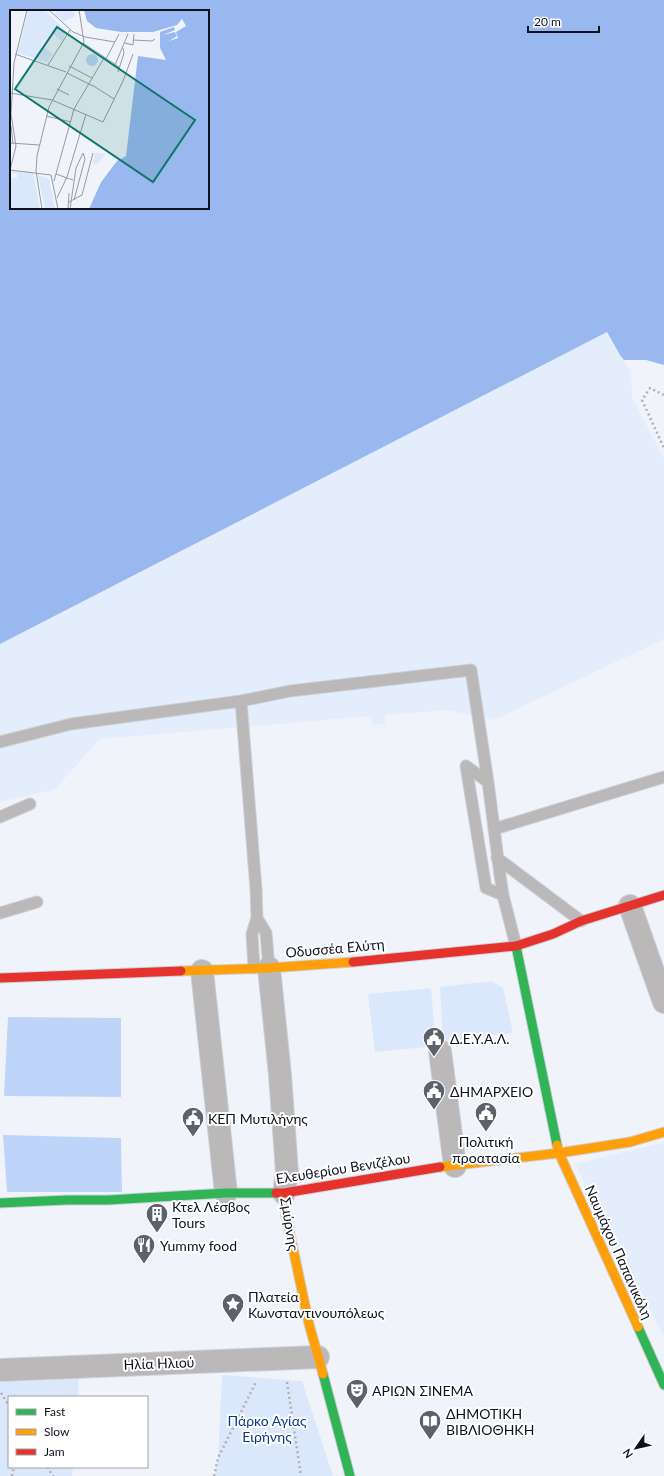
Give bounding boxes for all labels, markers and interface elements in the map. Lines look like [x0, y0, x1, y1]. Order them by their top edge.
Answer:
scale bar [528, 8, 599, 34]
inset map [10, 10, 209, 209]
text: 20 m [534, 14, 561, 29]
street label: Οδυσσέα Ελύτη [285, 935, 385, 961]
public building icon: Δ.Ε.Υ.Α.Λ. [421, 1025, 447, 1058]
place label: Δ.Ε.Υ.Α.Λ. [450, 1030, 509, 1047]
public building icon: ΔΗΜΑΡΧΕΙΟ [421, 1078, 447, 1111]
place label: ΔΗΜΑΡΧΕΙΟ [450, 1083, 533, 1100]
public building icon: Πολιτική προατασία [473, 1100, 499, 1133]
public building icon: ΚΕΠ Μυτιλήνης [180, 1105, 206, 1138]
place label: ΚΕΠ Μυτιλήνης [208, 1110, 308, 1127]
place label: Πολιτική προατασία [452, 1133, 520, 1166]
street label: Ελευθερίου Βενιζέλου [275, 1149, 411, 1187]
street label: Ναυμάχου Παπανικόλη [582, 1182, 656, 1322]
street label: Σμύρνης [277, 1196, 303, 1252]
place label: Κτελ Λέσβος Tours [172, 1198, 251, 1231]
building icon: Κτελ Λέσβος Tours [144, 1201, 170, 1234]
restaurant icon: Yummy food [131, 1232, 157, 1265]
place label: Yummy food [160, 1237, 237, 1254]
place label: Πλατεία Κωνσταντινουπόλεως [248, 1288, 385, 1321]
place icon: Πλατεία Κωνσταντινουπόλεως [220, 1291, 246, 1324]
street label: Ηλία Ηλιού [123, 1353, 195, 1373]
theatre icon: ΑΡΙΩΝ ΣΙΝΕΜΑ [344, 1377, 370, 1410]
place label: ΑΡΙΩΝ ΣΙΝΕΜΑ [372, 1382, 474, 1399]
legend [8, 1396, 148, 1468]
text: Fast [44, 1404, 66, 1419]
place label: ΔΗΜΟΤΙΚΗ ΒΙΒΛΙΟΘΗΚΗ [446, 1405, 534, 1438]
library icon: ΔΗΜΟΤΙΚΗ ΒΙΒΛΙΟΘΗΚΗ [417, 1408, 443, 1441]
park label: Πάρκο Αγίας Ειρήνης [227, 1412, 307, 1445]
text: Slow [44, 1424, 70, 1439]
north arrow [616, 1428, 656, 1468]
text: Jam [44, 1444, 65, 1459]
text: N [620, 1447, 635, 1461]

